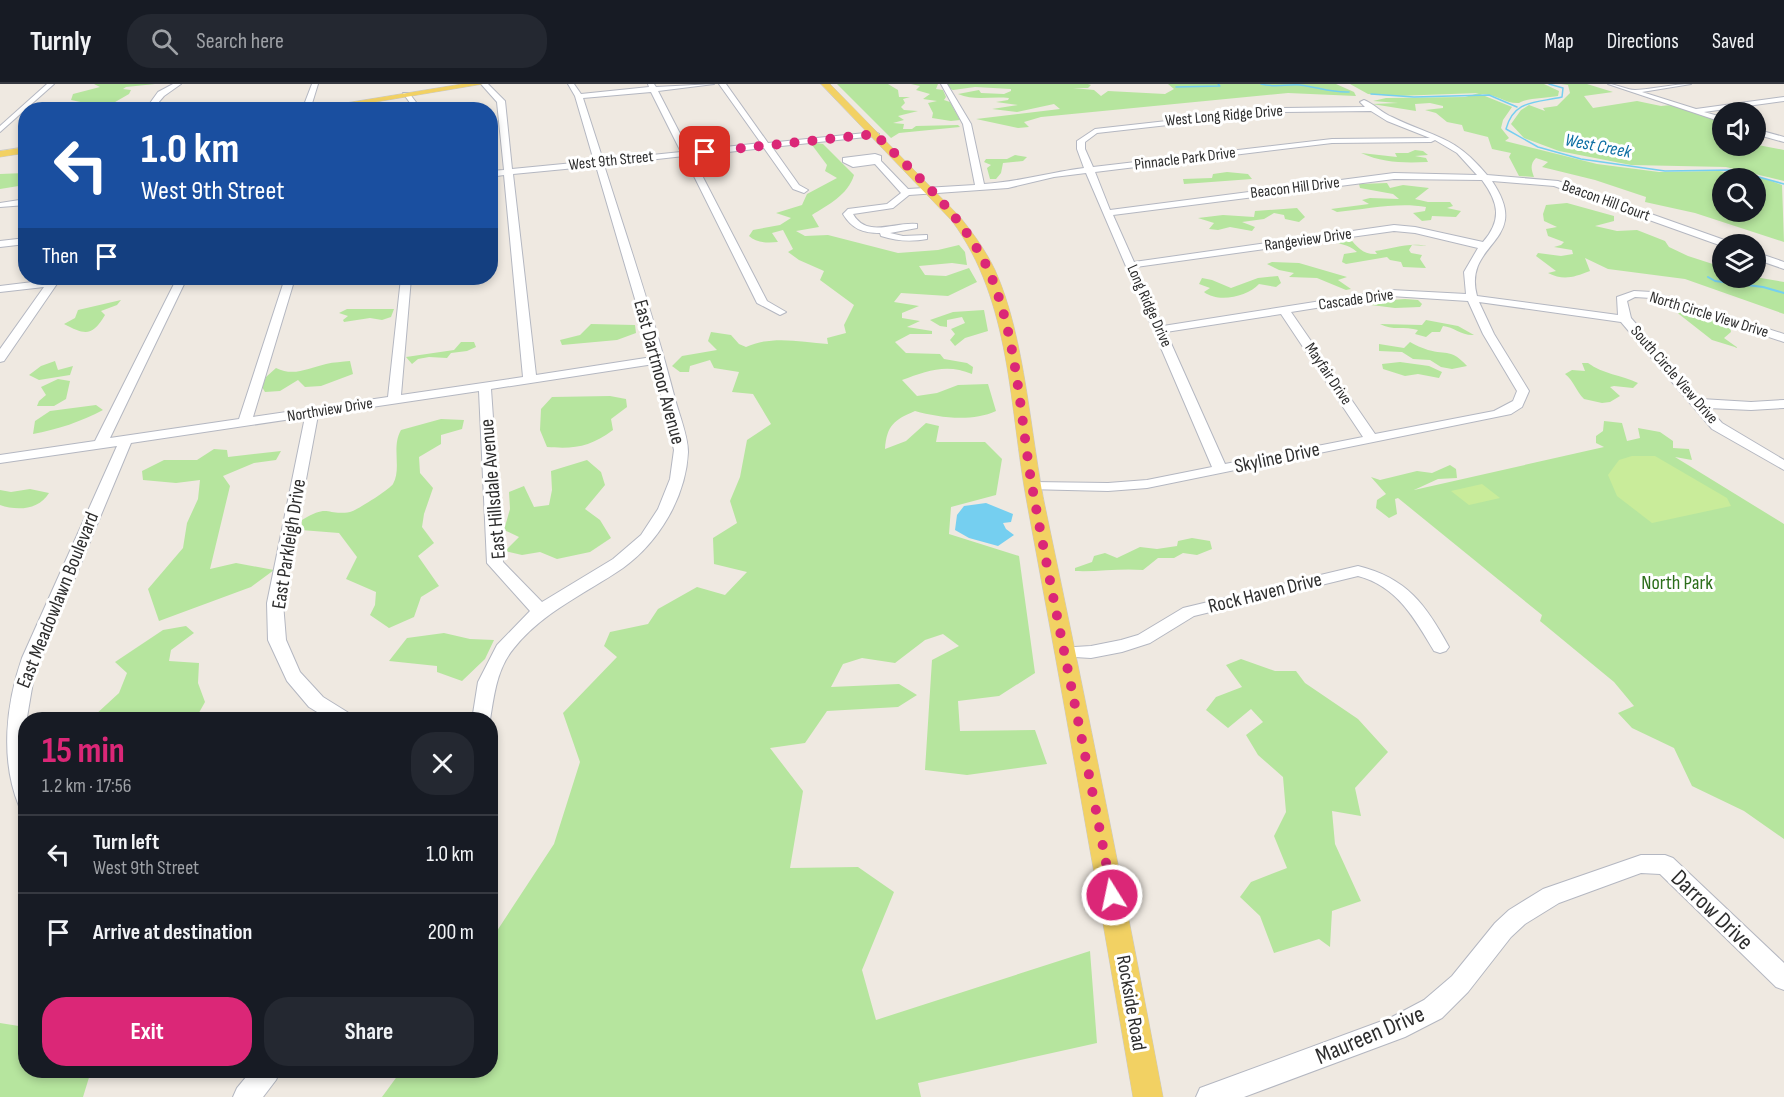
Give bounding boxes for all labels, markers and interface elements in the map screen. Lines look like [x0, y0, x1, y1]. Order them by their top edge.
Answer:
search box [127, 14, 547, 68]
text: Turnly [30, 25, 91, 58]
icon: search [148, 25, 181, 58]
text: Search here [196, 28, 284, 55]
text: Map [1544, 29, 1574, 54]
text: Directions [1607, 29, 1679, 54]
text: Saved [1712, 29, 1754, 54]
street label: West Long Ridge Drive [1164, 101, 1284, 131]
map controls [1712, 102, 1766, 288]
button: sound [1712, 102, 1766, 156]
text: 1.0 km [141, 124, 239, 175]
icon: left [42, 126, 120, 204]
pin [679, 126, 730, 177]
water label: West Creek [1563, 129, 1634, 163]
icon: arrive [688, 135, 721, 168]
street label: Pinnacle Park Drive [1133, 143, 1237, 175]
street label: West 9th Street [568, 147, 654, 175]
button: search [1712, 168, 1766, 222]
street label: Beacon Hill Drive [1249, 173, 1341, 203]
text: West 9th Street [141, 175, 284, 207]
street label: Beacon Hill Court [1559, 176, 1653, 226]
street label: Rangeview Drive [1263, 224, 1353, 256]
button: layers [1712, 234, 1766, 288]
icon: arrive [90, 240, 123, 273]
text: Then [42, 243, 78, 270]
street label: Long Ridge Drive [1122, 262, 1176, 350]
street label: Cascade Drive [1317, 285, 1395, 315]
street label: North Circle View Drive [1647, 288, 1771, 342]
street label: East Dartmoor Avenue [628, 297, 690, 447]
street label: South Circle View Drive [1626, 322, 1722, 428]
street label: Mayfair Drive [1300, 339, 1356, 409]
street label: Northview Drive [286, 394, 374, 426]
street label: East Hillsdale Avenue [475, 418, 511, 560]
street label: Skyline Drive [1232, 437, 1322, 479]
street label: East Parkleigh Drive [267, 477, 311, 611]
street label: East Meadowlawn Boulevard [12, 508, 104, 692]
street label: Rock Haven Drive [1206, 567, 1324, 619]
park label: North Park [1641, 571, 1713, 595]
text: 15 min [42, 730, 125, 773]
button: close [411, 732, 474, 795]
text: 1.2 km · 17:56 [42, 774, 132, 798]
text: Turn left [93, 829, 159, 856]
icon: left [42, 838, 75, 871]
text: 1.0 km [426, 841, 474, 868]
text: West 9th Street [93, 856, 199, 880]
position arrow [1080, 863, 1144, 927]
street label: Darrow Drive [1665, 864, 1759, 956]
icon: arrive [42, 916, 75, 949]
text: Arrive at destination [93, 919, 252, 946]
text: 200 m [428, 919, 474, 946]
street label: Rockside Road [1111, 953, 1151, 1053]
button: Exit [42, 997, 252, 1066]
button: Share [264, 997, 474, 1066]
street label: Maureen Drive [1311, 999, 1429, 1071]

